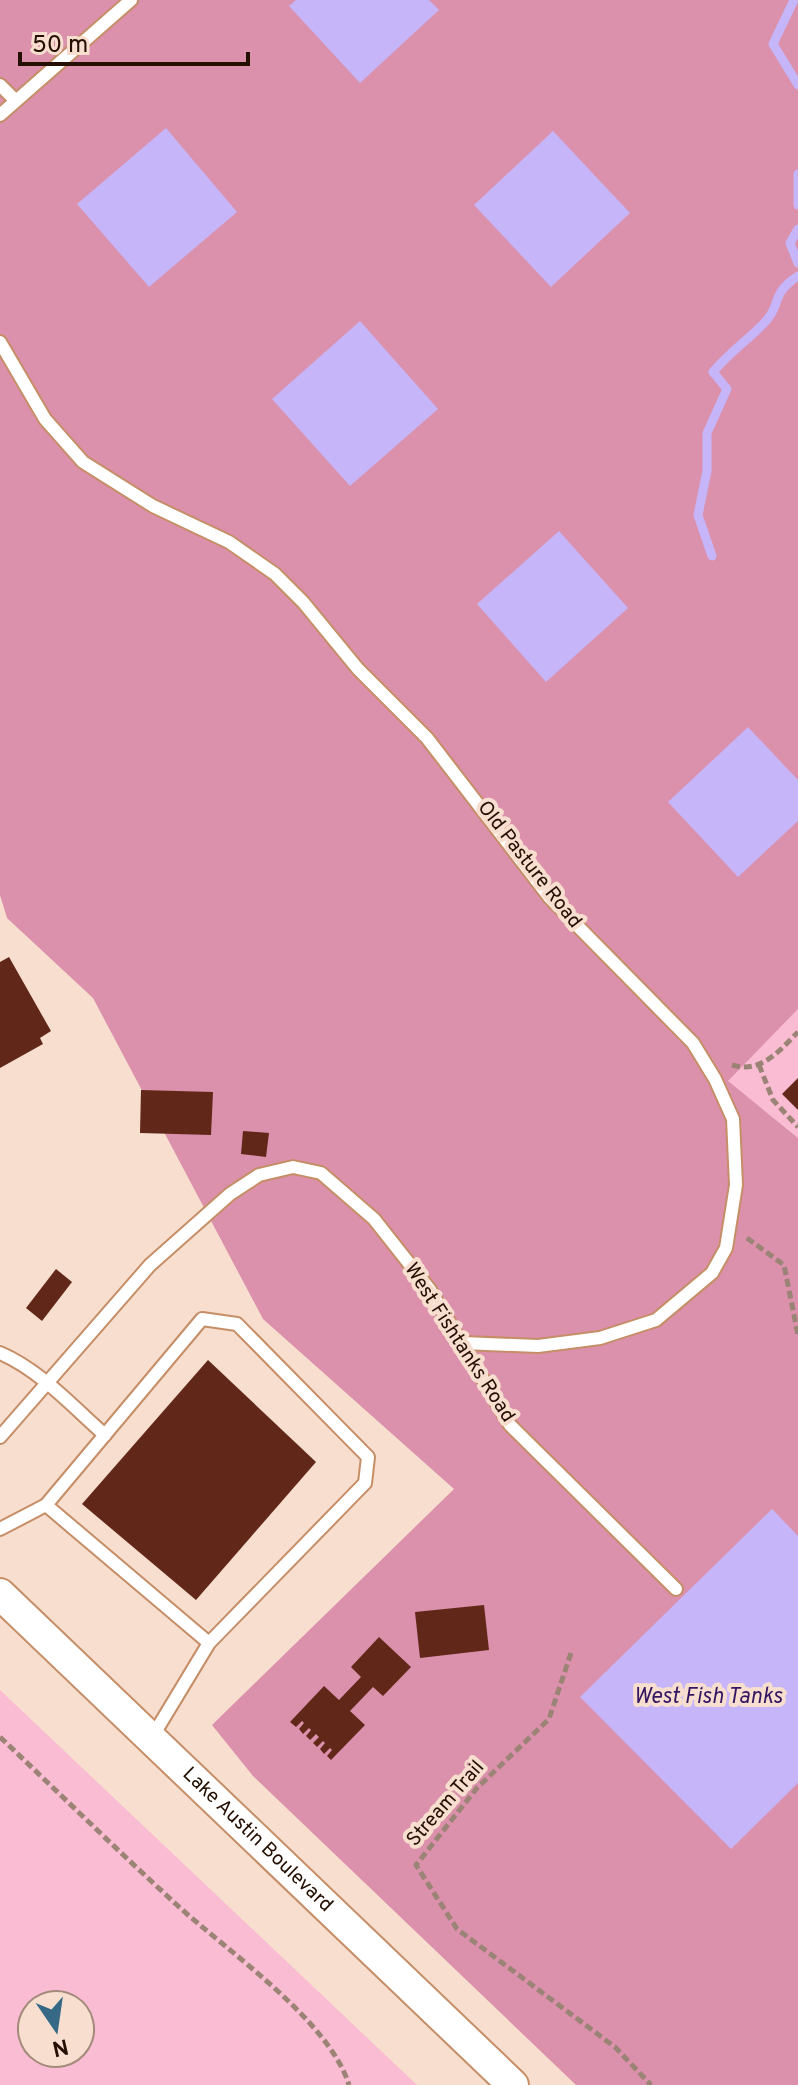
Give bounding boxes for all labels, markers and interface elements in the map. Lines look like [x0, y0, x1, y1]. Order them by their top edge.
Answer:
scale bar [20, 16, 248, 66]
text: 50 m [32, 31, 88, 61]
street label: Old Pasture Road [471, 796, 587, 934]
street label: West Fishtanks Road [398, 1258, 520, 1428]
water label: West Fish Tanks [634, 1684, 784, 1711]
street label: Stream Trail [401, 1755, 491, 1853]
street label: Lake Austin Boulevard [176, 1762, 338, 1918]
north arrow [16, 1989, 96, 2069]
text: N [49, 2031, 71, 2061]

